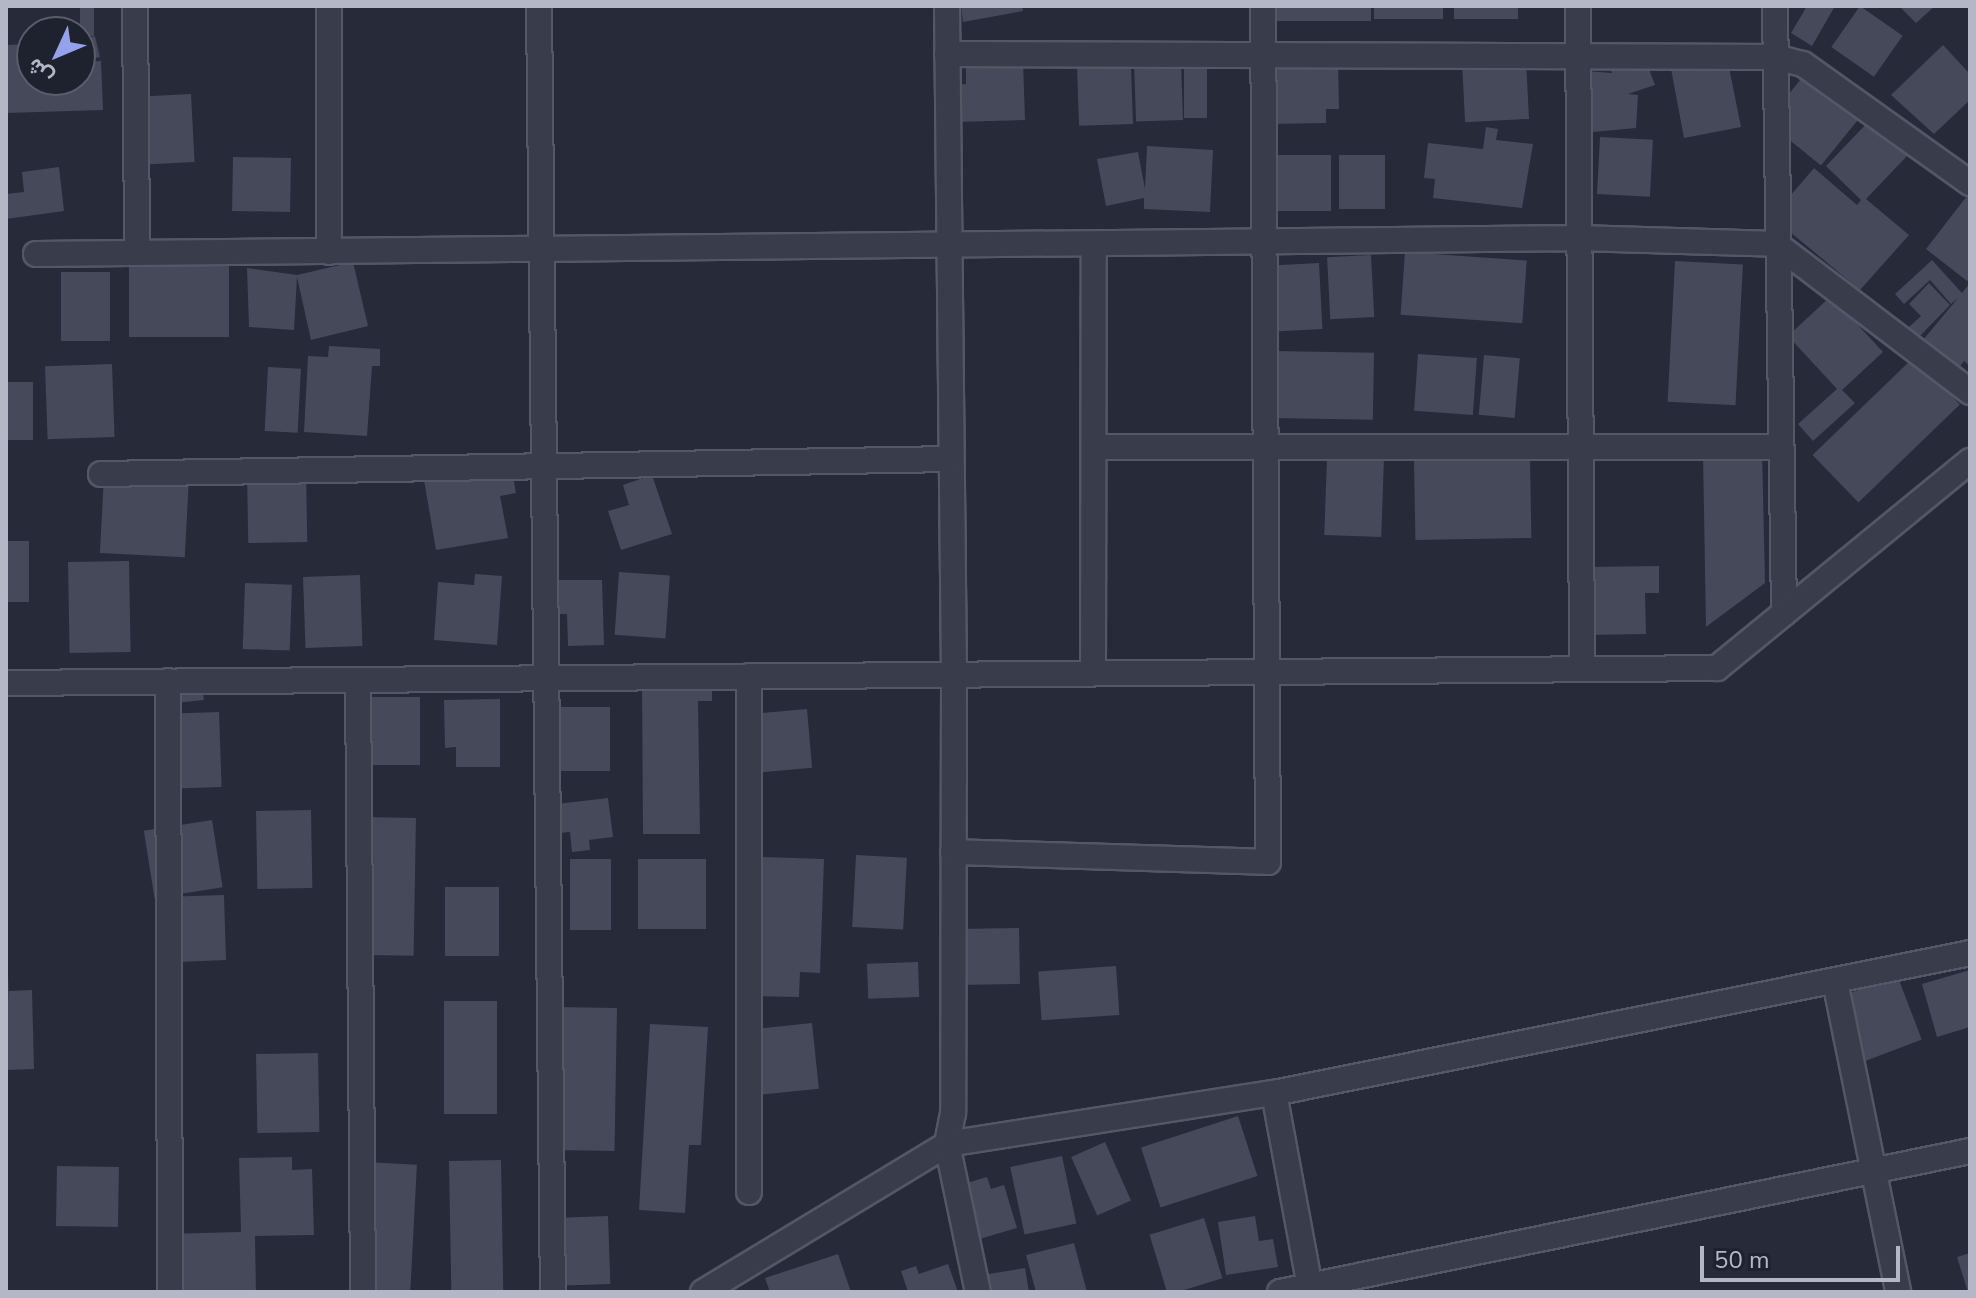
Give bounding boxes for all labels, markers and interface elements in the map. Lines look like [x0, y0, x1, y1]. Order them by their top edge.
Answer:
north arrow [16, 16, 96, 96]
text: ش [20, 51, 60, 91]
scale bar [1704, 1230, 1904, 1280]
text: 50 m [1714, 1244, 1770, 1276]

